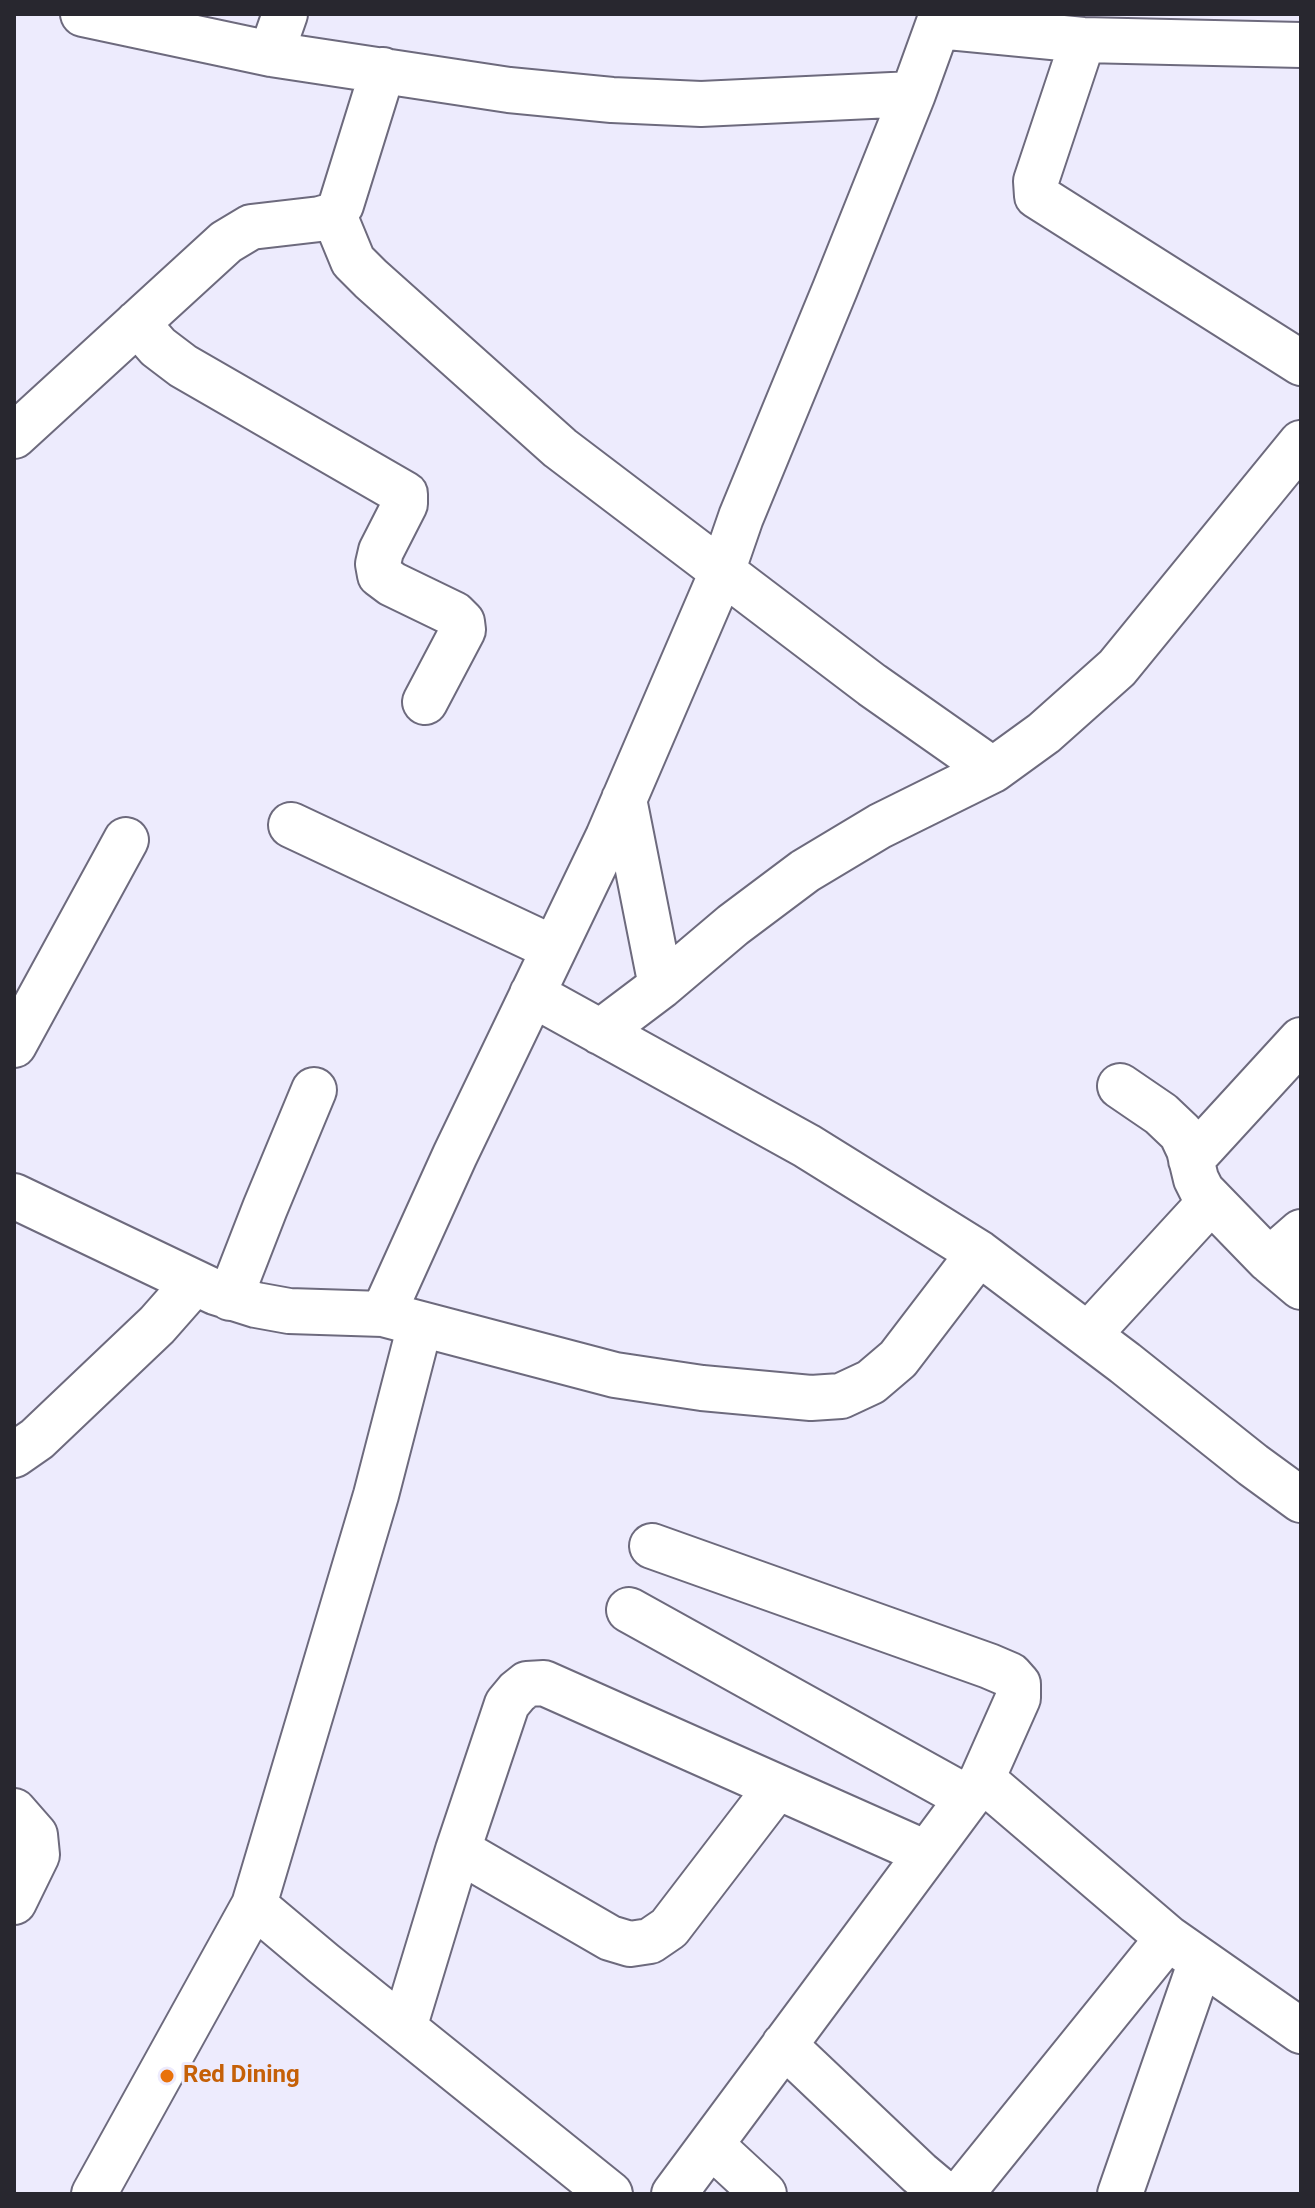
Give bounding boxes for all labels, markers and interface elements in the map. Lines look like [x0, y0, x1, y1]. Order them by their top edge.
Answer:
place label: Red Dining [183, 2062, 300, 2090]
marker: Red Dining [158, 2067, 176, 2085]

